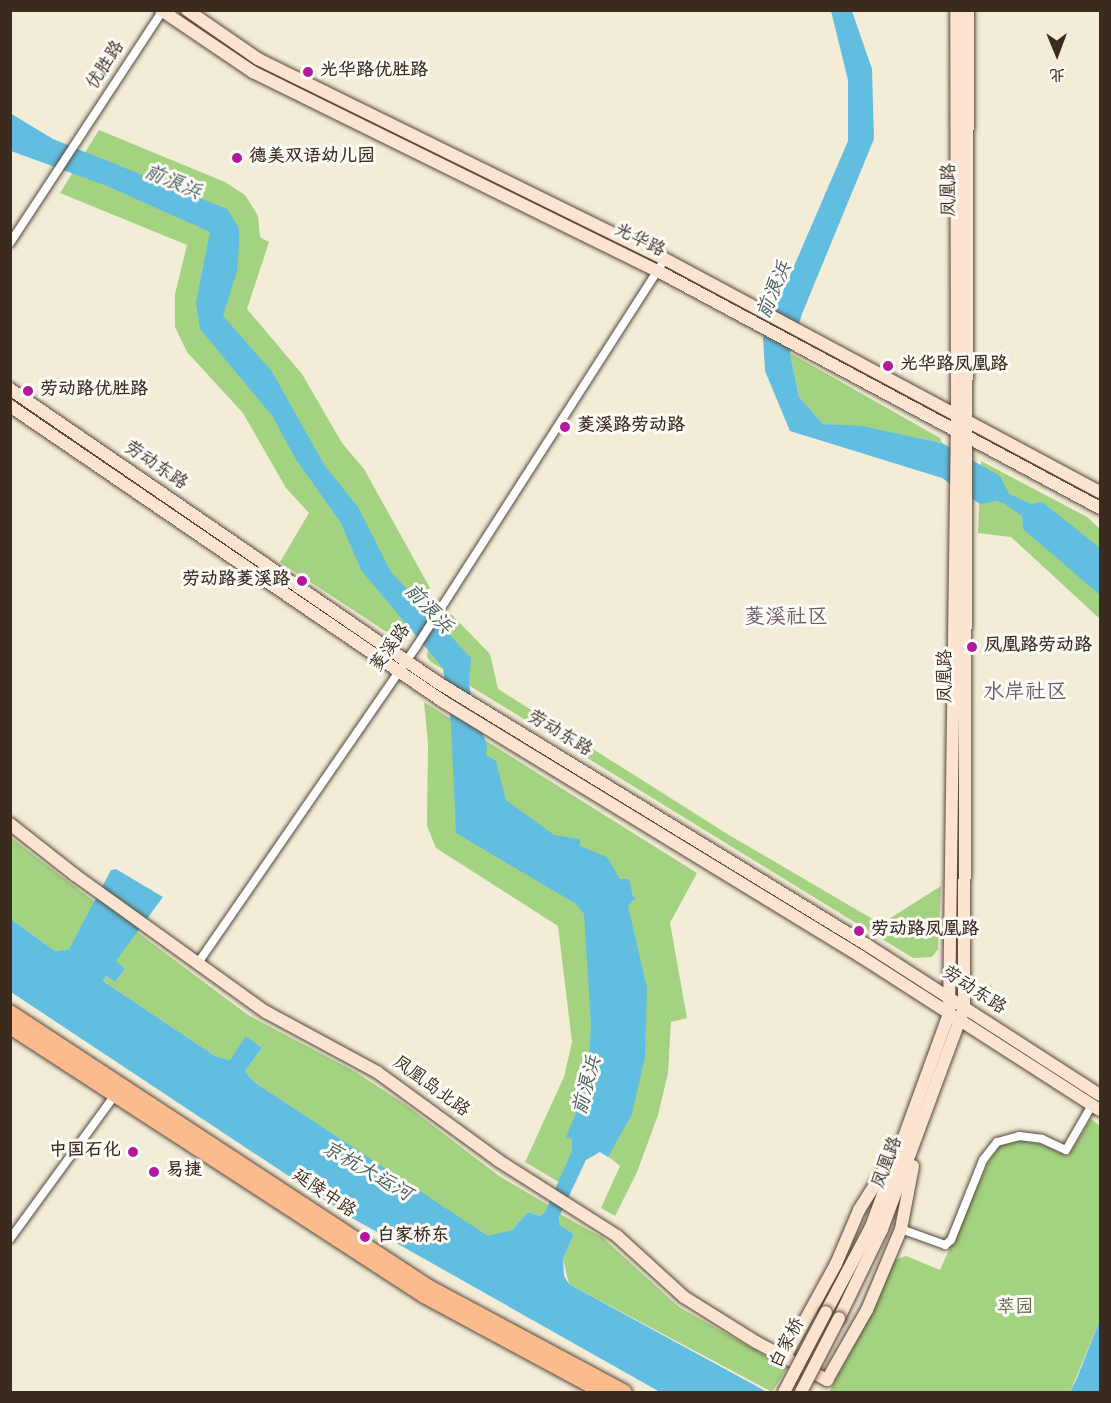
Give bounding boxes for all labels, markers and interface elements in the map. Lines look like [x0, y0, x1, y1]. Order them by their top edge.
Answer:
north arrow [1027, 24, 1087, 84]
street label: 优胜路 [83, 37, 131, 95]
place label: 光华路优胜路 [320, 61, 428, 83]
text: 北 [1049, 63, 1066, 82]
marker: 光华路优胜路 [301, 65, 315, 79]
place label: 德美双语幼儿园 [249, 147, 375, 169]
marker: 德美双语幼儿园 [230, 151, 244, 165]
water label: 前浪浜 [140, 161, 204, 207]
street label: 凤凰路 [940, 163, 962, 217]
street label: 光华路 [610, 220, 668, 264]
water label: 前浪浜 [753, 259, 799, 323]
place label: 光华路凤凰路 [900, 355, 1008, 377]
marker: 光华路凤凰路 [881, 359, 895, 373]
place label: 劳动路优胜路 [40, 380, 148, 402]
marker: 劳动路优胜路 [21, 384, 35, 398]
place label: 菱溪路劳动路 [577, 416, 685, 438]
marker: 菱溪路劳动路 [558, 420, 572, 434]
street label: 劳动东路 [119, 438, 191, 496]
place label: 劳动路菱溪路 [182, 570, 290, 592]
marker: 劳动路菱溪路 [295, 574, 309, 588]
water label: 前浪浜 [398, 580, 456, 640]
district label: 菱溪社区 [744, 607, 828, 633]
street label: 菱溪路 [367, 621, 417, 677]
place label: 凤凰路劳动路 [984, 636, 1092, 658]
marker: 凤凰路劳动路 [965, 640, 979, 654]
street label: 凤凰路 [936, 649, 958, 703]
district label: 水岸社区 [983, 682, 1067, 708]
street label: 劳动东路 [523, 707, 595, 763]
place label: 劳动路凤凰路 [871, 920, 979, 942]
marker: 劳动路凤凰路 [852, 924, 866, 938]
street label: 劳动东路 [937, 963, 1009, 1021]
street label: 凤凰岛北路 [387, 1053, 473, 1123]
water label: 前浪浜 [570, 1054, 608, 1118]
street label: 凤凰路 [869, 1134, 909, 1192]
water label: 京杭大运河 [317, 1138, 415, 1208]
place label: 中国石化 [49, 1141, 121, 1163]
marker: 中国石化 [126, 1145, 140, 1159]
place label: 易捷 [166, 1161, 202, 1183]
marker: 易捷 [147, 1165, 161, 1179]
street label: 延陵中路 [287, 1166, 359, 1224]
place label: 白家桥东 [377, 1226, 449, 1248]
marker: 白家桥东 [358, 1230, 372, 1244]
park label: 萃园 [997, 1298, 1033, 1320]
street label: 白家桥 [767, 1315, 811, 1373]

